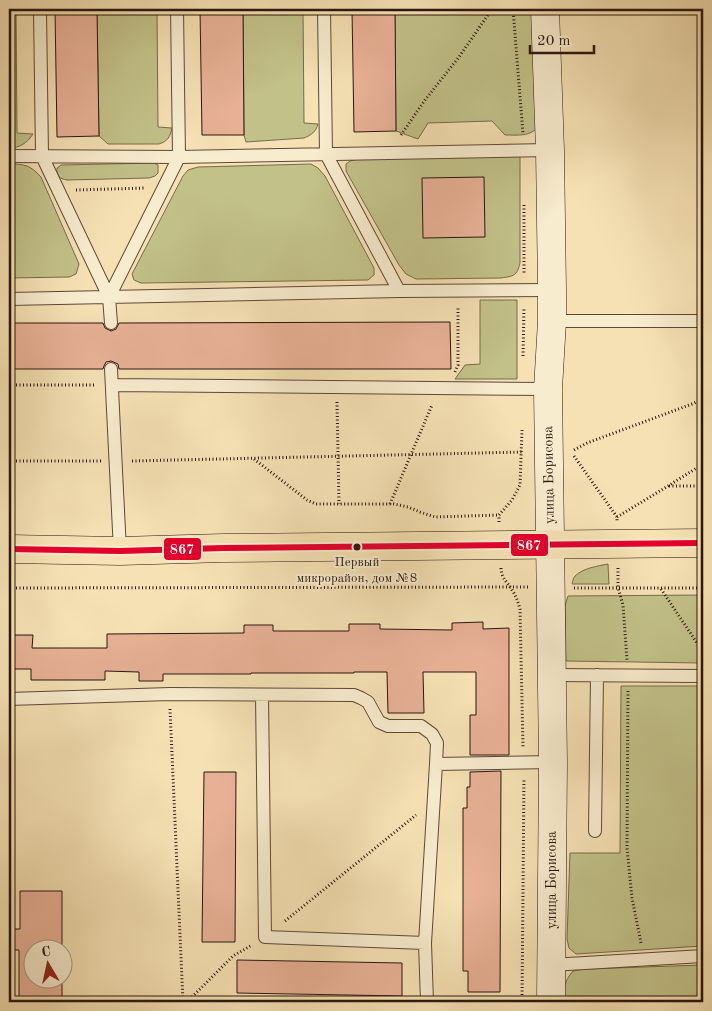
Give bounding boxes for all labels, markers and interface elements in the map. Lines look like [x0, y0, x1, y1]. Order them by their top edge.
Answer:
scale bar [530, 22, 593, 54]
text: 20 m [537, 34, 571, 49]
street label: улица Борисова [541, 426, 557, 524]
line badge: 867 [510, 533, 549, 557]
line badge: 867 [163, 537, 202, 561]
text: 867 [517, 539, 541, 553]
marker: Первый микрорайон, дом №8 [352, 542, 362, 552]
text: 867 [170, 543, 194, 557]
place label: Первый микрорайон, дом №8 [297, 556, 417, 585]
street label: улица Борисова [545, 831, 559, 929]
north arrow [22, 938, 72, 988]
text: С [40, 945, 52, 960]

